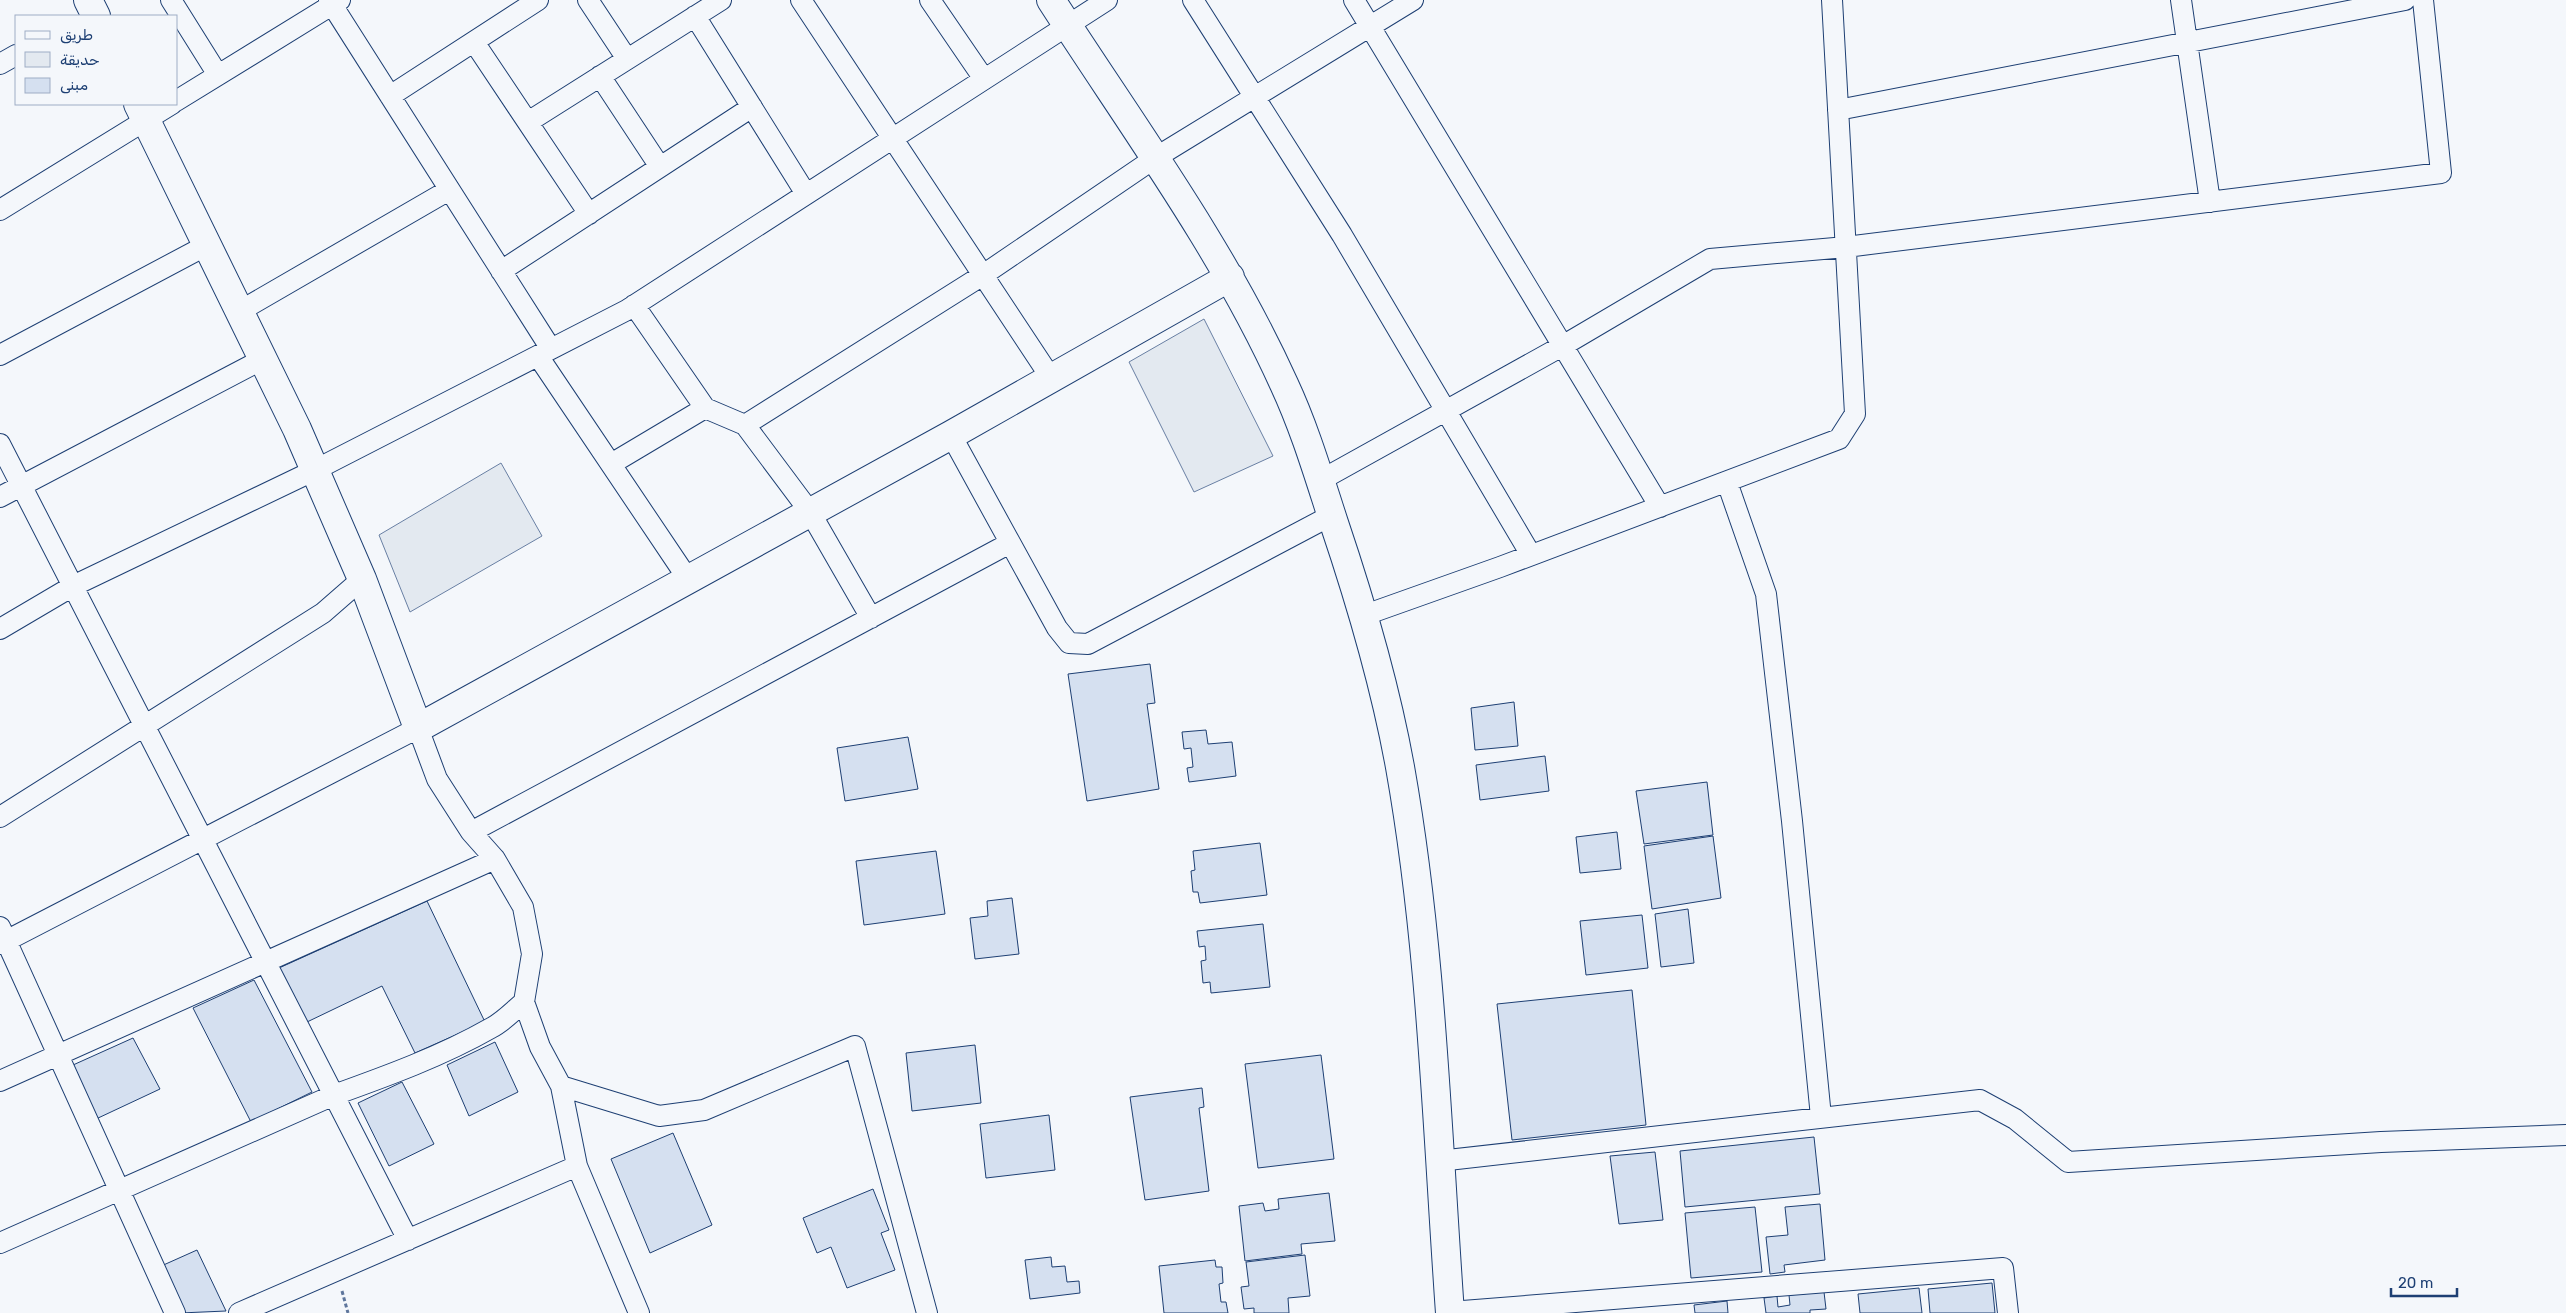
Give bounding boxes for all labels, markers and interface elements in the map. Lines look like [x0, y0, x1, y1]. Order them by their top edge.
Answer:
legend [15, 15, 178, 105]
text: طريق [60, 26, 93, 44]
text: حديقة [60, 51, 100, 69]
text: مبنى [60, 76, 88, 94]
scale bar [2391, 1266, 2457, 1298]
text: 20 m [2398, 1274, 2433, 1292]

